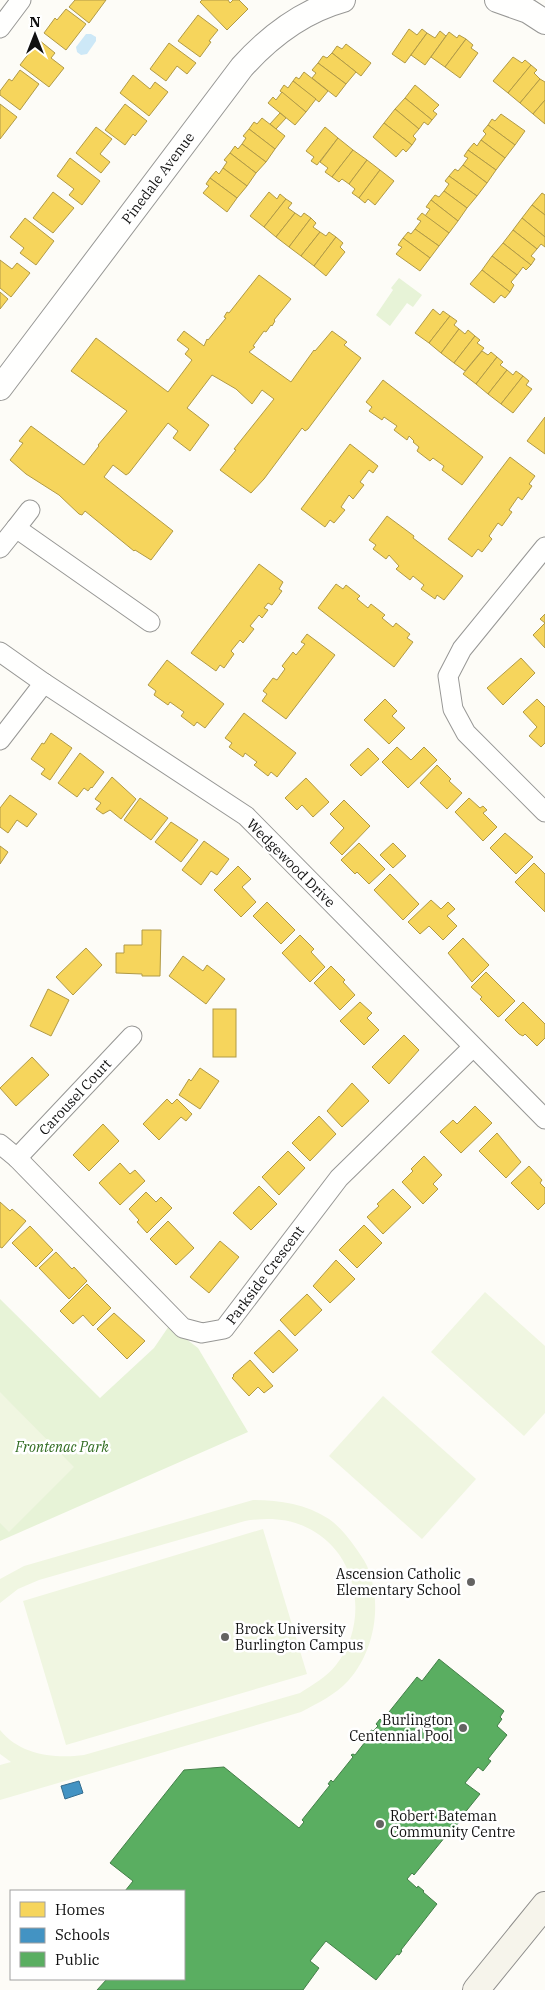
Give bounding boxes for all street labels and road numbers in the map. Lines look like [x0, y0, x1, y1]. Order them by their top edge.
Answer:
street label: Pinedale Avenue [118, 129, 198, 227]
street label: Wedgewood Drive [243, 815, 339, 911]
street label: Carousel Court [35, 1055, 115, 1139]
street label: Parkside Crescent [222, 1222, 308, 1328]

